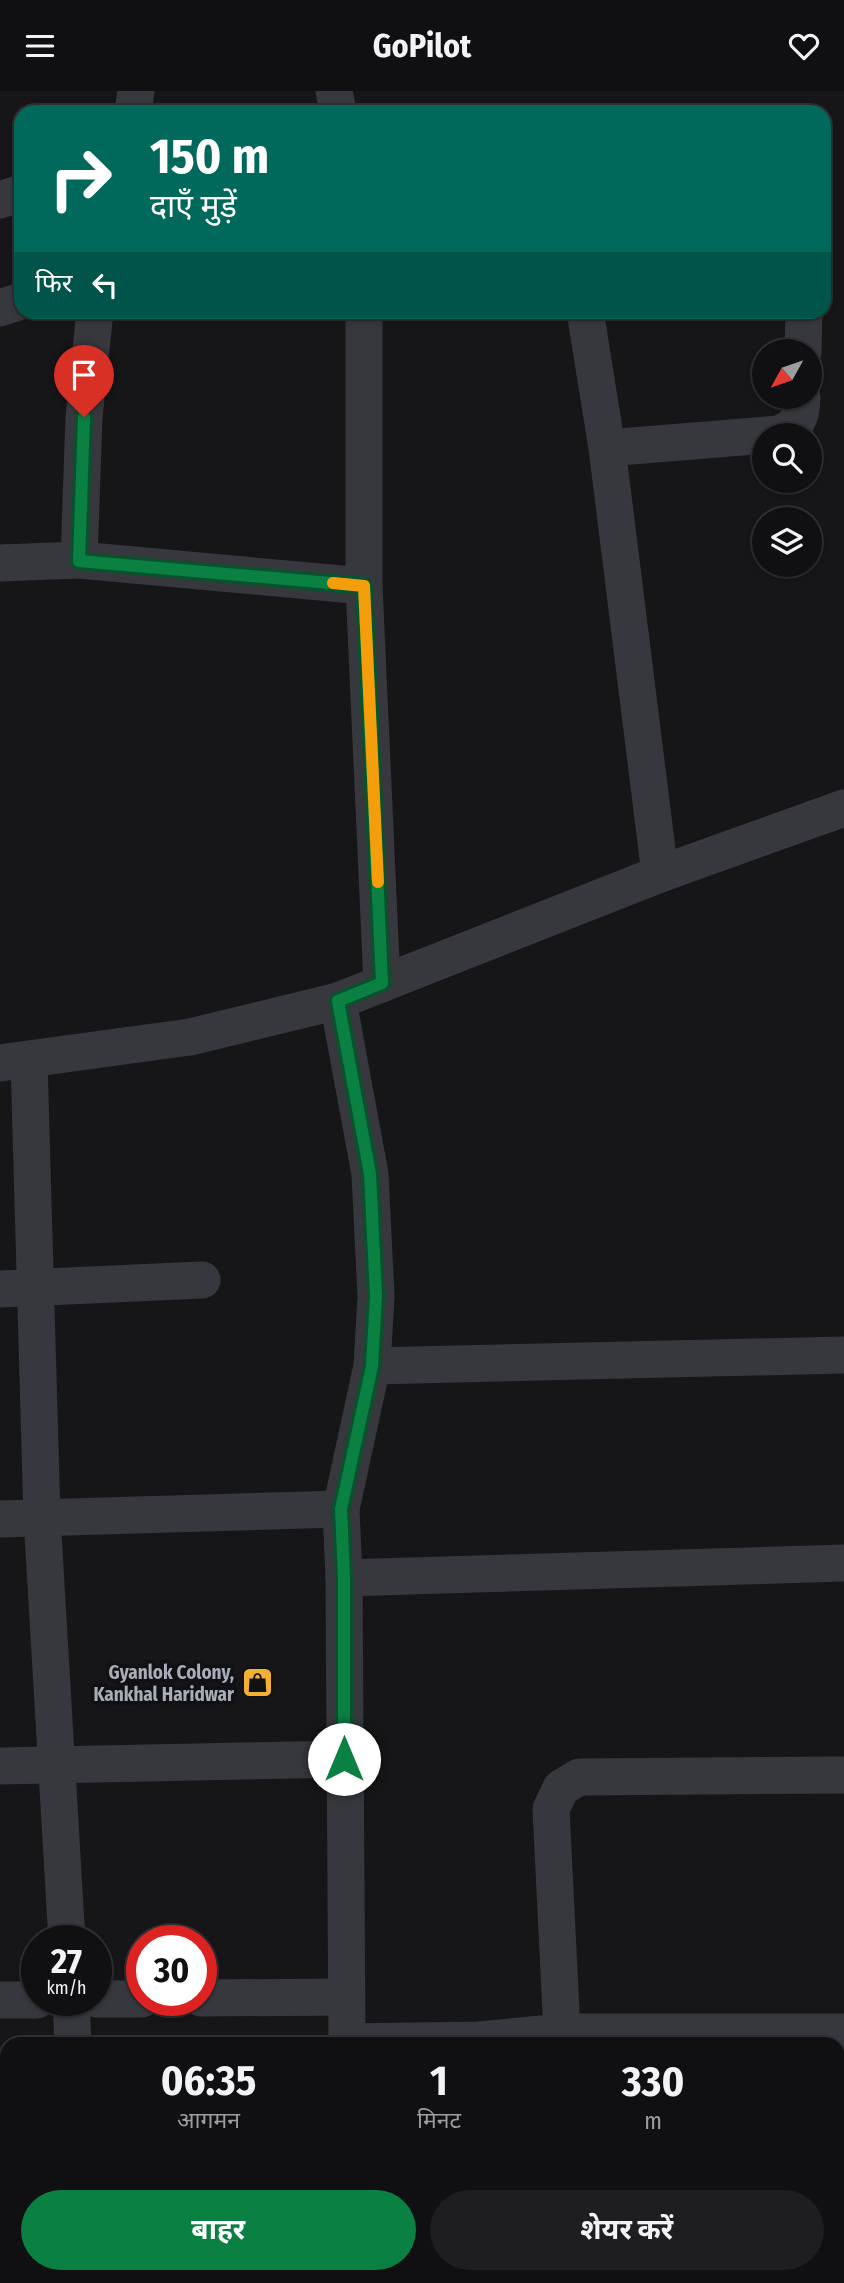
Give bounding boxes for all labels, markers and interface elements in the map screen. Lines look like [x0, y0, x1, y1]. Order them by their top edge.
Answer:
icon: menu [21, 27, 59, 65]
text: GoPilot [373, 27, 471, 65]
icon: heart [785, 27, 823, 65]
text: 150 m [150, 127, 269, 186]
icon: right [35, 133, 126, 224]
text: दाएँ मुड़ें [150, 187, 237, 225]
icon: left [86, 266, 124, 304]
text: फिर [35, 268, 72, 299]
north arrow [752, 339, 822, 409]
map controls [752, 339, 822, 577]
pin [54, 345, 114, 417]
icon: arrive [65, 356, 103, 394]
button: search [752, 423, 822, 493]
button: layers [752, 507, 822, 577]
place label: Gyanlok Colony, Kankhal Haridwar [93, 1661, 235, 1706]
shop icon: Gyanlok Colony, Kankhal Haridwar [240, 1666, 274, 1700]
position arrow [307, 1722, 381, 1796]
speed limit sign: 30 [126, 1925, 217, 2016]
text: 27 [51, 1940, 82, 1982]
text: km/h [46, 1977, 87, 1999]
text: 06:35 [161, 2056, 256, 2106]
text: 1 [430, 2056, 448, 2106]
text: 330 [622, 2057, 684, 2107]
text: आगमन [177, 2106, 240, 2134]
text: मिनट [417, 2106, 461, 2134]
text: m [644, 2107, 662, 2135]
button: बाहर [21, 2190, 416, 2270]
button: शेयर करें [430, 2190, 824, 2270]

